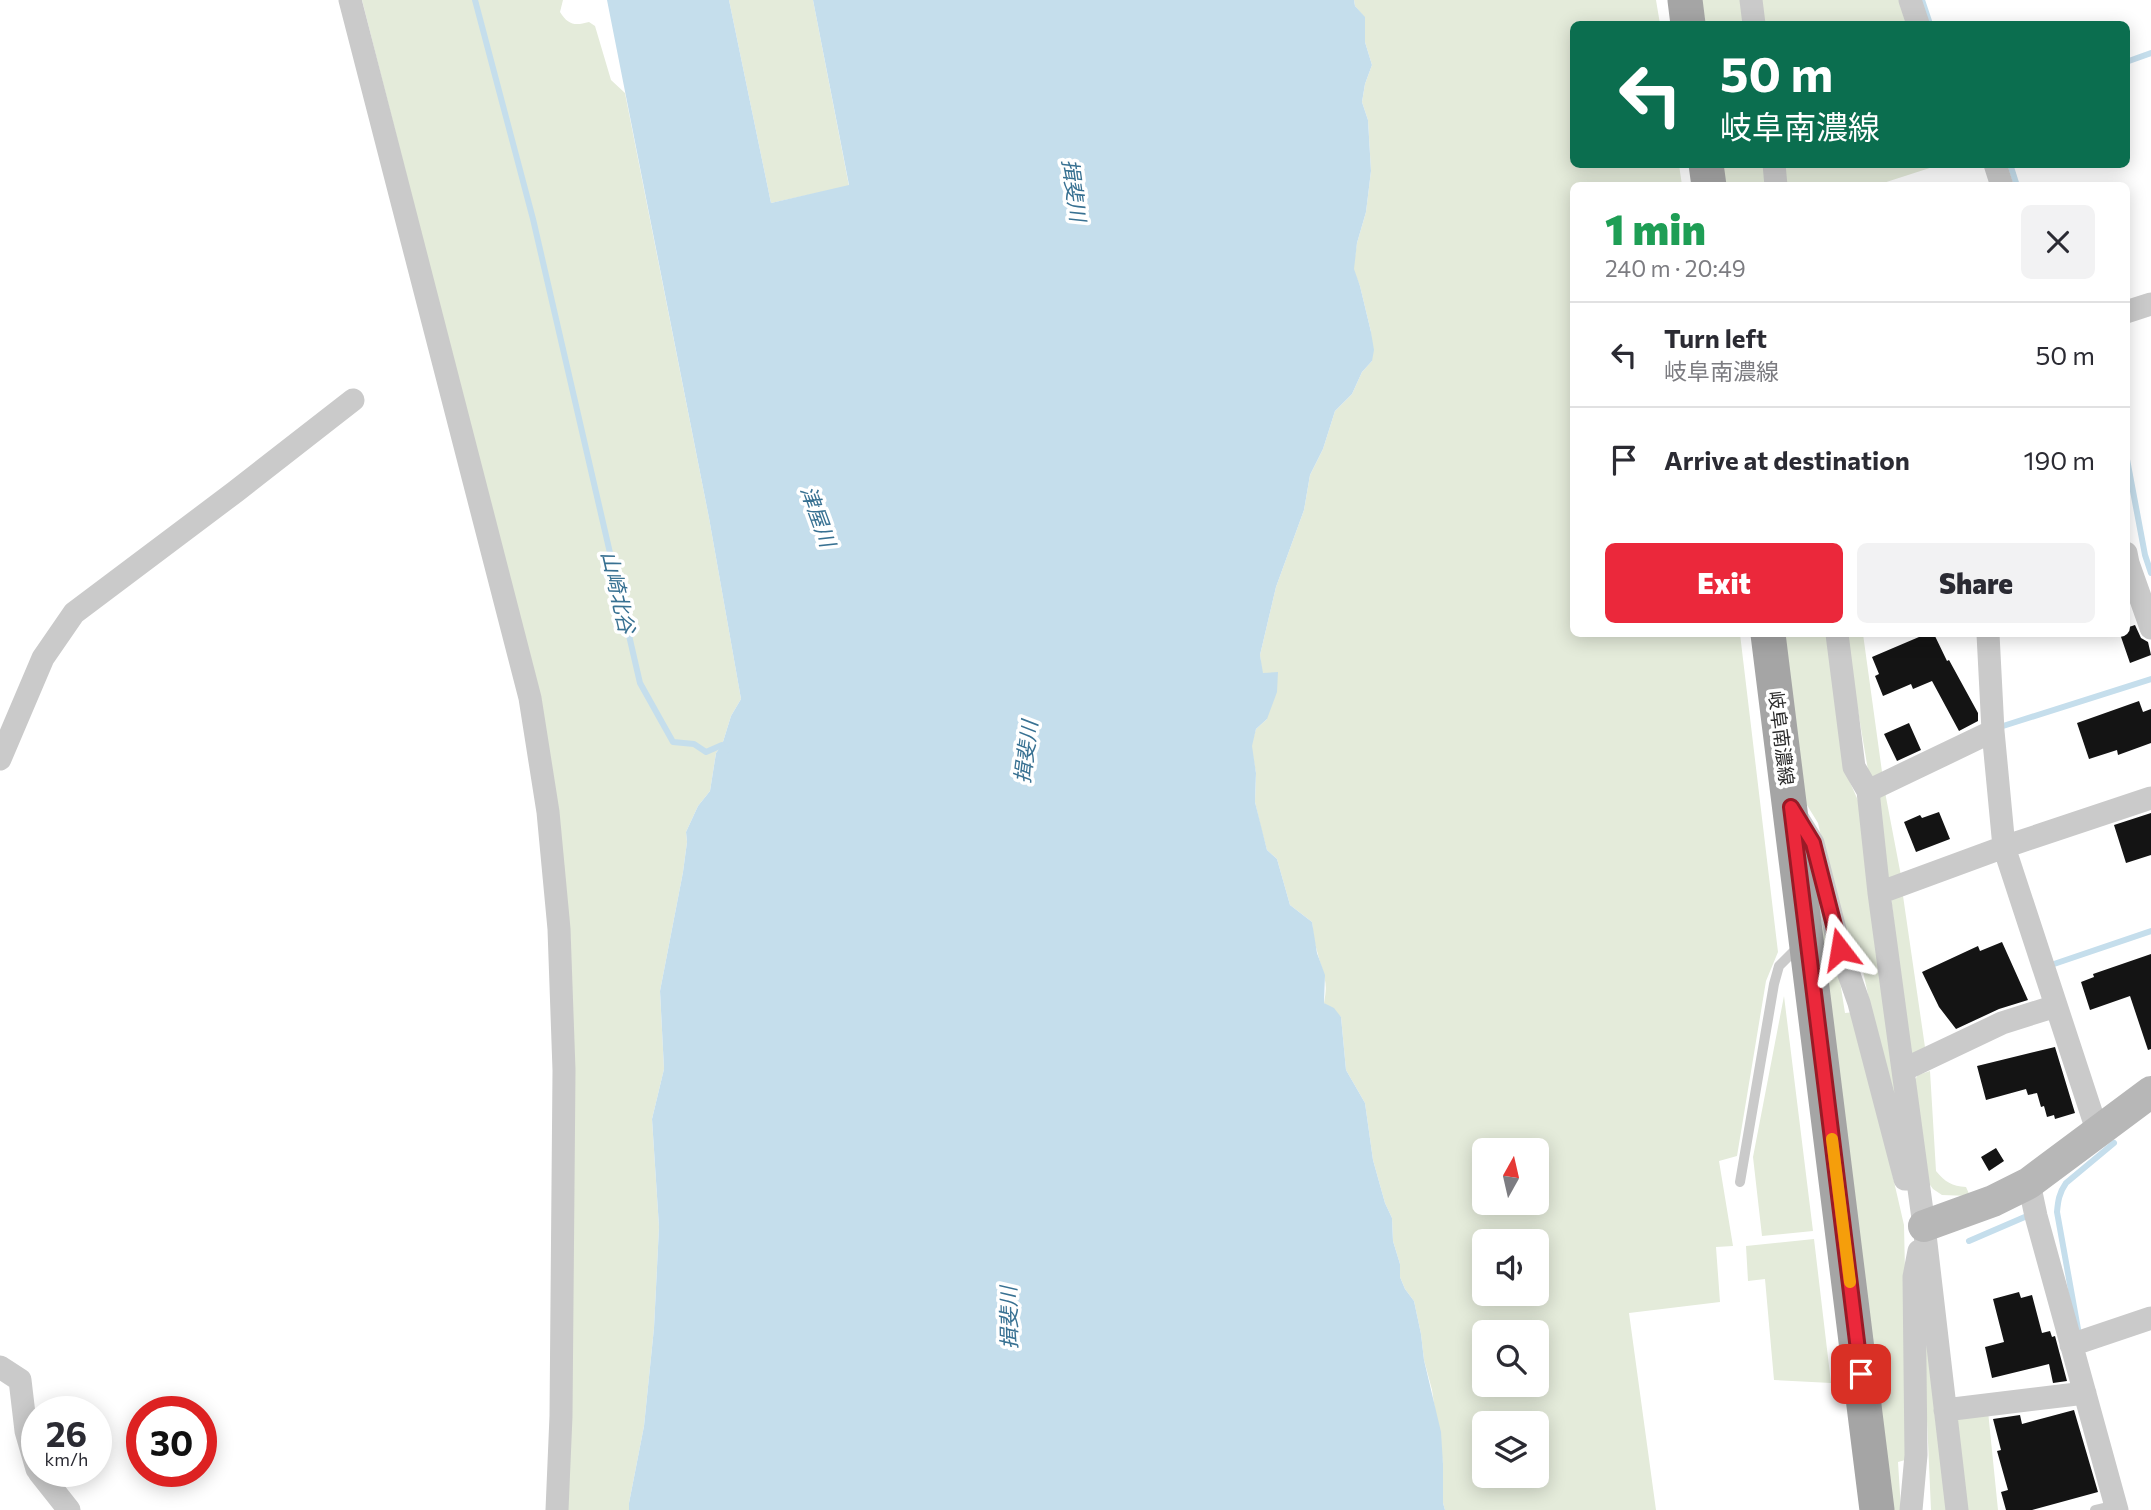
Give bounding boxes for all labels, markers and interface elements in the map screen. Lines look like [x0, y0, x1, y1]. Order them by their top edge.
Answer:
text: 50 m [1720, 42, 1833, 102]
icon: left [1605, 49, 1696, 140]
text: 岐阜南濃線 [1720, 106, 1880, 146]
water label: 揖斐川 [1058, 157, 1092, 225]
text: 1 min [1605, 202, 1706, 254]
button: close [2021, 205, 2095, 279]
text: 240 m · 20:49 [1605, 254, 1746, 282]
text: Turn left [1664, 322, 1767, 353]
icon: left [1605, 336, 1643, 374]
text: 50 m [2035, 339, 2095, 370]
text: 岐阜南濃線 [1664, 357, 1779, 385]
icon: arrive [1605, 441, 1643, 479]
text: Arrive at destination [1664, 444, 1910, 475]
text: 190 m [2023, 444, 2095, 475]
water label: 津屋川 [796, 482, 842, 552]
button: Exit [1605, 543, 1843, 623]
button: Share [1857, 543, 2095, 623]
water label: 山崎北谷 [597, 548, 641, 638]
street label: 岐阜南濃線 [1765, 689, 1799, 787]
water label: 揖斐川 [1009, 717, 1041, 785]
position arrow [1803, 912, 1877, 986]
north arrow [1472, 1138, 1549, 1214]
map controls [1472, 1138, 1549, 1488]
button: sound [1472, 1229, 1549, 1306]
water label: 揖斐川 [995, 1284, 1021, 1350]
button: search [1472, 1320, 1549, 1397]
pin [1831, 1344, 1891, 1404]
icon: arrive [1842, 1355, 1880, 1393]
speed limit sign: 30 [126, 1396, 217, 1487]
text: 26 [46, 1411, 87, 1454]
button: layers [1472, 1411, 1549, 1488]
text: km/h [45, 1448, 88, 1470]

